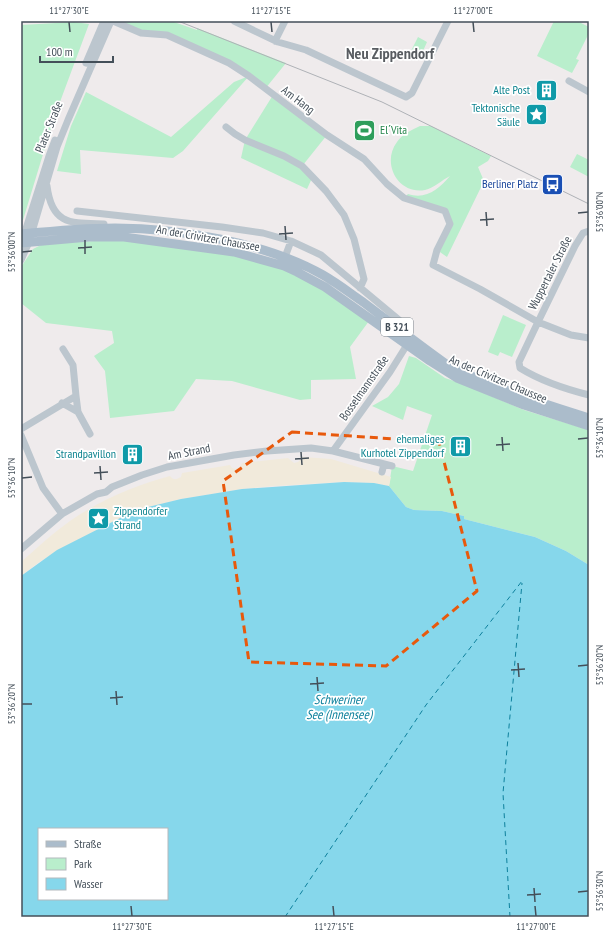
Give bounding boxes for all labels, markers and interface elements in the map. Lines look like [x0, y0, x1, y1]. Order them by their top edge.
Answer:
text: 11°27'30"E [49, 4, 89, 17]
text: 11°27'15"E [251, 4, 291, 17]
text: 11°27'00"E [453, 4, 493, 17]
scale bar [40, 38, 113, 64]
district label: Neu Zippendorf [346, 43, 435, 63]
text: 100 m [46, 44, 73, 59]
building icon: Alte Post [533, 77, 559, 103]
street label: Am Hang [279, 82, 318, 117]
place label: Alte Post [493, 82, 531, 97]
street label: Plater Straße [31, 99, 66, 155]
place label: Tektonische Säule [471, 100, 520, 129]
place icon: Tektonische Säule [523, 102, 549, 128]
sports icon: El´Vita [351, 117, 377, 143]
place label: El´Vita [380, 122, 407, 137]
bus stop icon: Berliner Platz [540, 171, 566, 197]
place label: Berliner Platz [482, 176, 538, 191]
text: 53°36'00"N [593, 192, 606, 232]
street label: An der Crivitzer Chaussee [155, 221, 261, 254]
text: 53°36'00"N [5, 232, 18, 272]
street label: Wuppertaler Straße [525, 233, 575, 312]
road number: B 321 [381, 318, 413, 336]
street label: An der Crivitzer Chaussee [447, 351, 549, 406]
street label: Bosselmannstraße [336, 352, 392, 423]
text: 53°36'10"N [593, 418, 606, 458]
place label: ehemaliges Kurhotel Zippendorf [361, 431, 445, 460]
building icon: ehemaliges Kurhotel Zippendorf [447, 433, 473, 459]
street label: Am Strand [166, 440, 211, 463]
building icon: Strandpavillon [119, 441, 145, 467]
place label: Strandpavillon [56, 446, 116, 461]
text: 53°36'10"N [5, 458, 18, 498]
place label: Zippendorfer Strand [114, 503, 168, 532]
place icon: Zippendorfer Strand [85, 505, 111, 531]
text: 53°36'20"N [593, 645, 606, 685]
text: 53°36'20"N [5, 684, 18, 724]
water label: Schweriner See (Innensee) [306, 691, 374, 723]
legend [38, 828, 168, 900]
text: Straße [74, 836, 101, 851]
text: Park [74, 856, 92, 871]
text: 53°36'30"N [593, 871, 606, 911]
text: Wasser [74, 876, 104, 891]
text: 11°27'30"E [112, 920, 152, 933]
text: 11°27'15"E [314, 920, 354, 933]
text: 11°27'00"E [516, 920, 556, 933]

